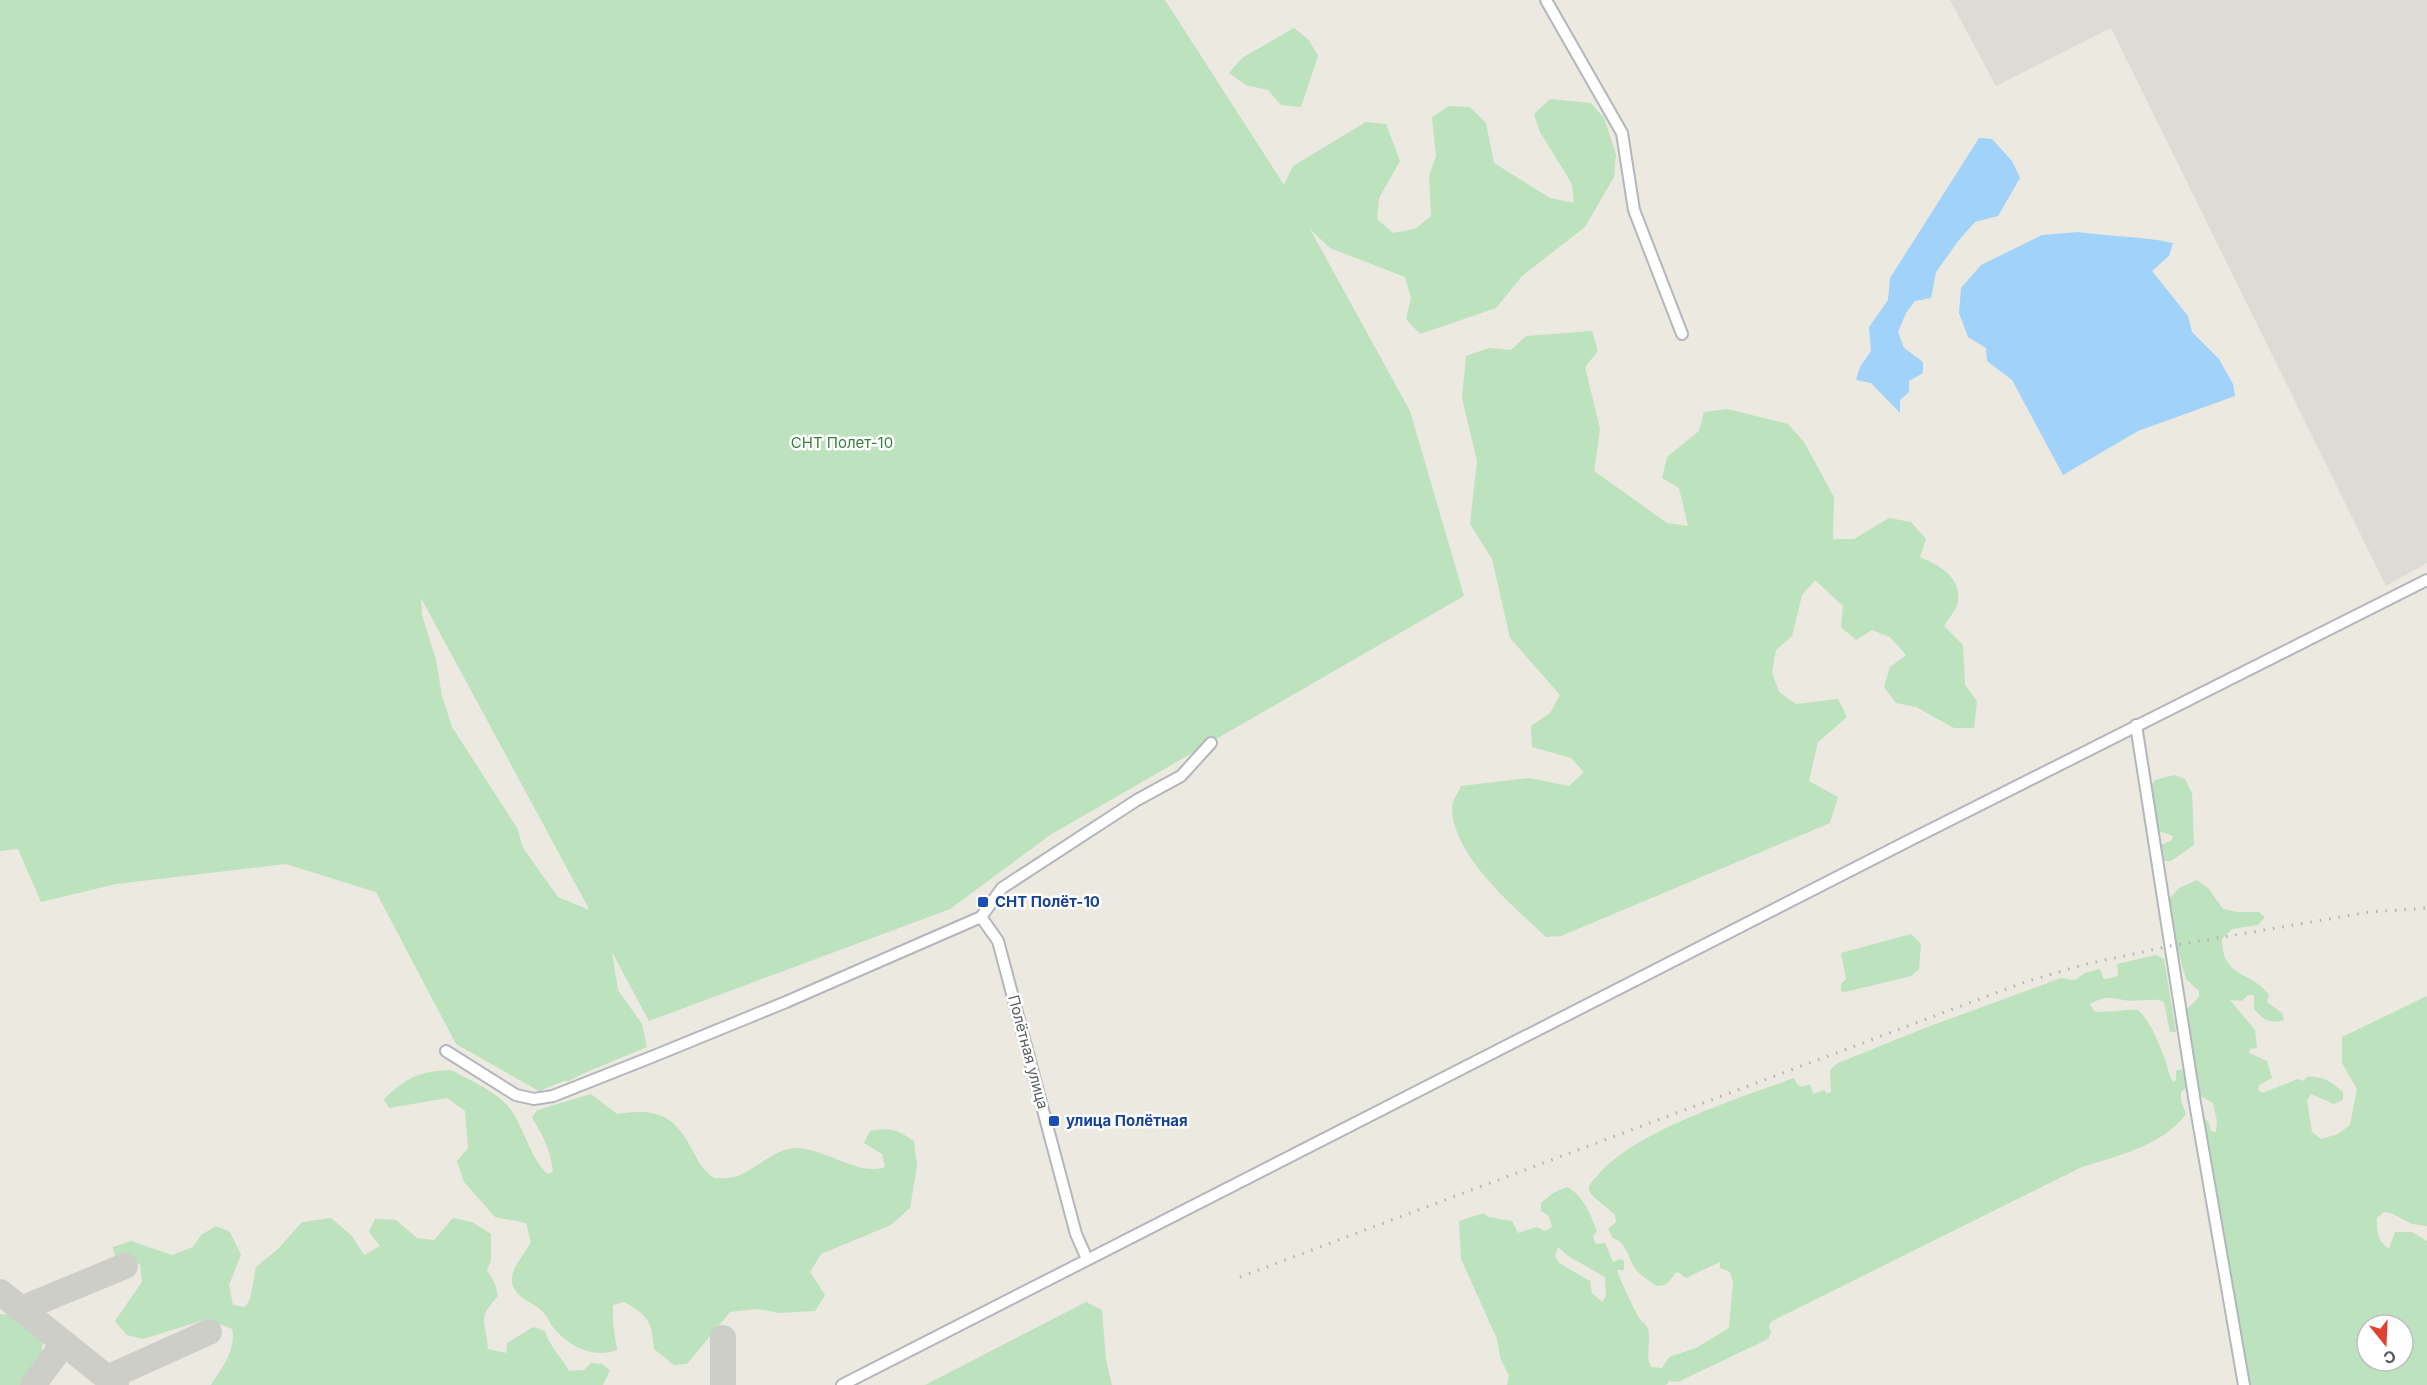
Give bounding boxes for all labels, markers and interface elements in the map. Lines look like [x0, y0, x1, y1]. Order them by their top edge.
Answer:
park label: СНТ Полет-10 [791, 433, 893, 452]
place label: СНТ Полёт-10 [995, 892, 1100, 911]
marker: СНТ Полёт-10 [976, 895, 990, 909]
street label: Полётная улица [1004, 993, 1053, 1111]
place label: улица Полётная [1066, 1111, 1188, 1130]
marker: улица Полётная [1047, 1114, 1061, 1128]
north arrow [2355, 1313, 2415, 1373]
text: С [2381, 1346, 2398, 1369]

